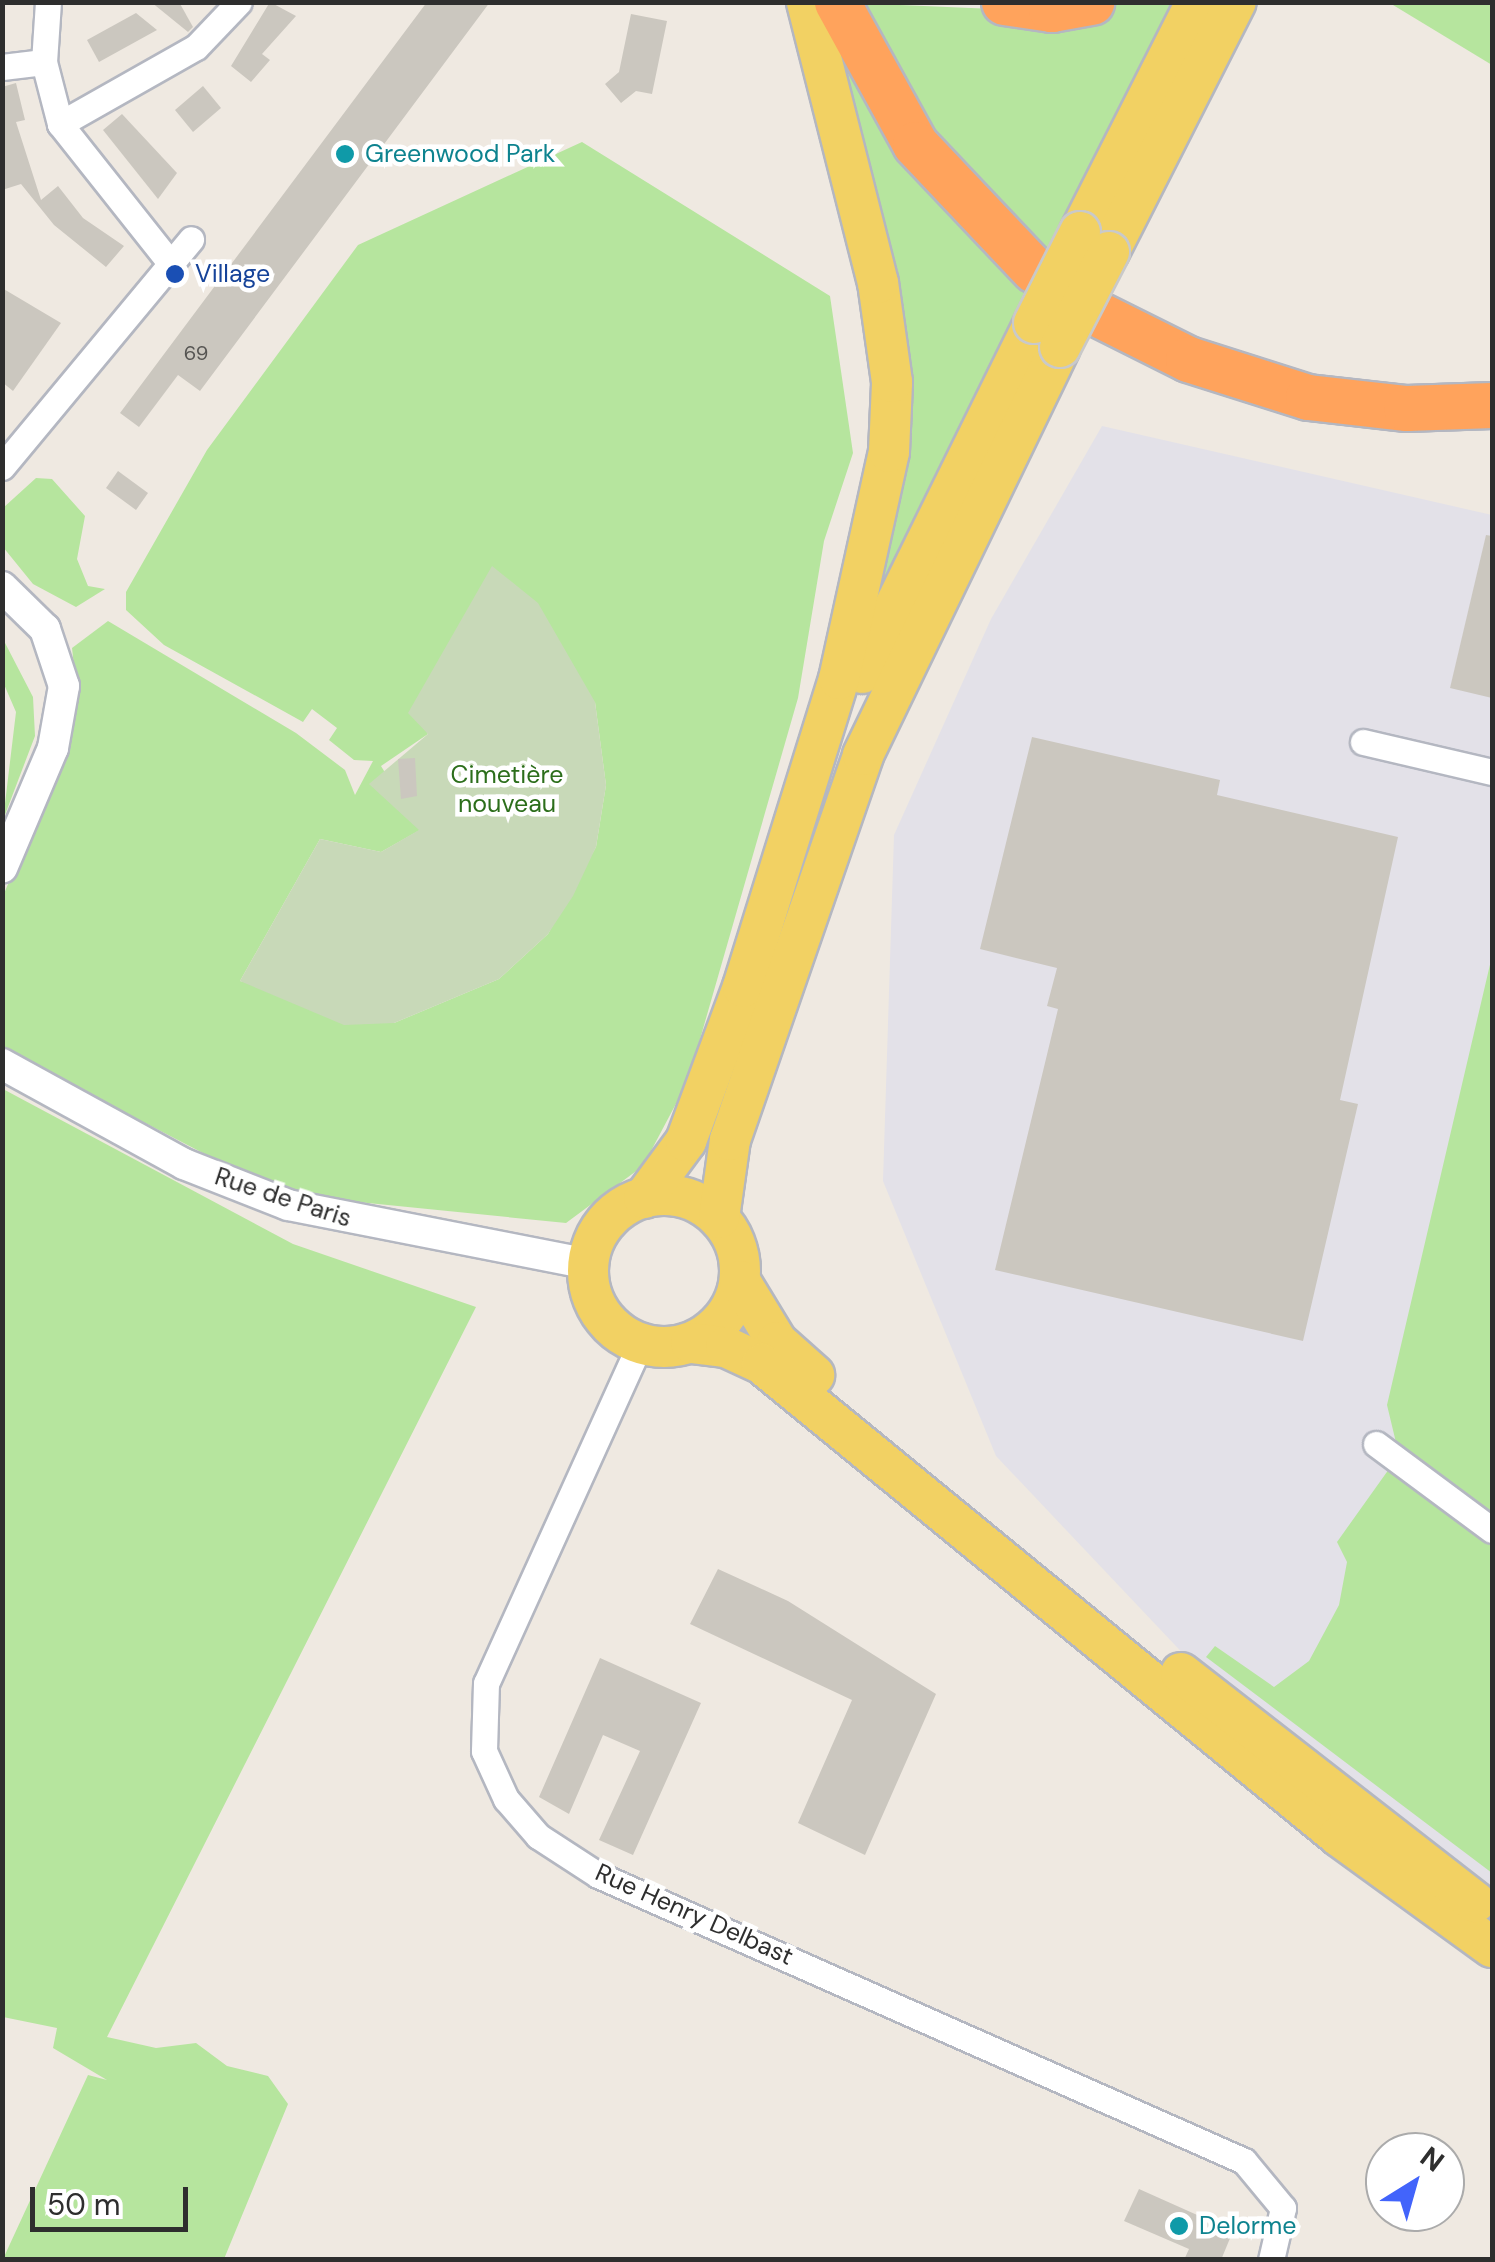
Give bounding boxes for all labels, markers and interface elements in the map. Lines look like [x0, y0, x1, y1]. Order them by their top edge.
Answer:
place label: Greenwood Park [365, 139, 555, 169]
marker: Greenwood Park [334, 143, 356, 165]
place label: Village [195, 259, 270, 289]
marker: Village [164, 263, 186, 285]
house number: 69 [184, 341, 208, 365]
park label: Cimetière nouveau [451, 761, 563, 820]
street label: Rue de Paris [211, 1162, 355, 1234]
street label: Rue Henry Delbast [590, 1858, 798, 1972]
north arrow [1365, 2132, 1465, 2232]
text: N [1413, 2138, 1451, 2180]
scale bar [35, 2167, 192, 2229]
text: 50 m [47, 2185, 121, 2224]
place label: Delorme [1199, 2211, 1297, 2241]
marker: Delorme [1168, 2215, 1190, 2237]

